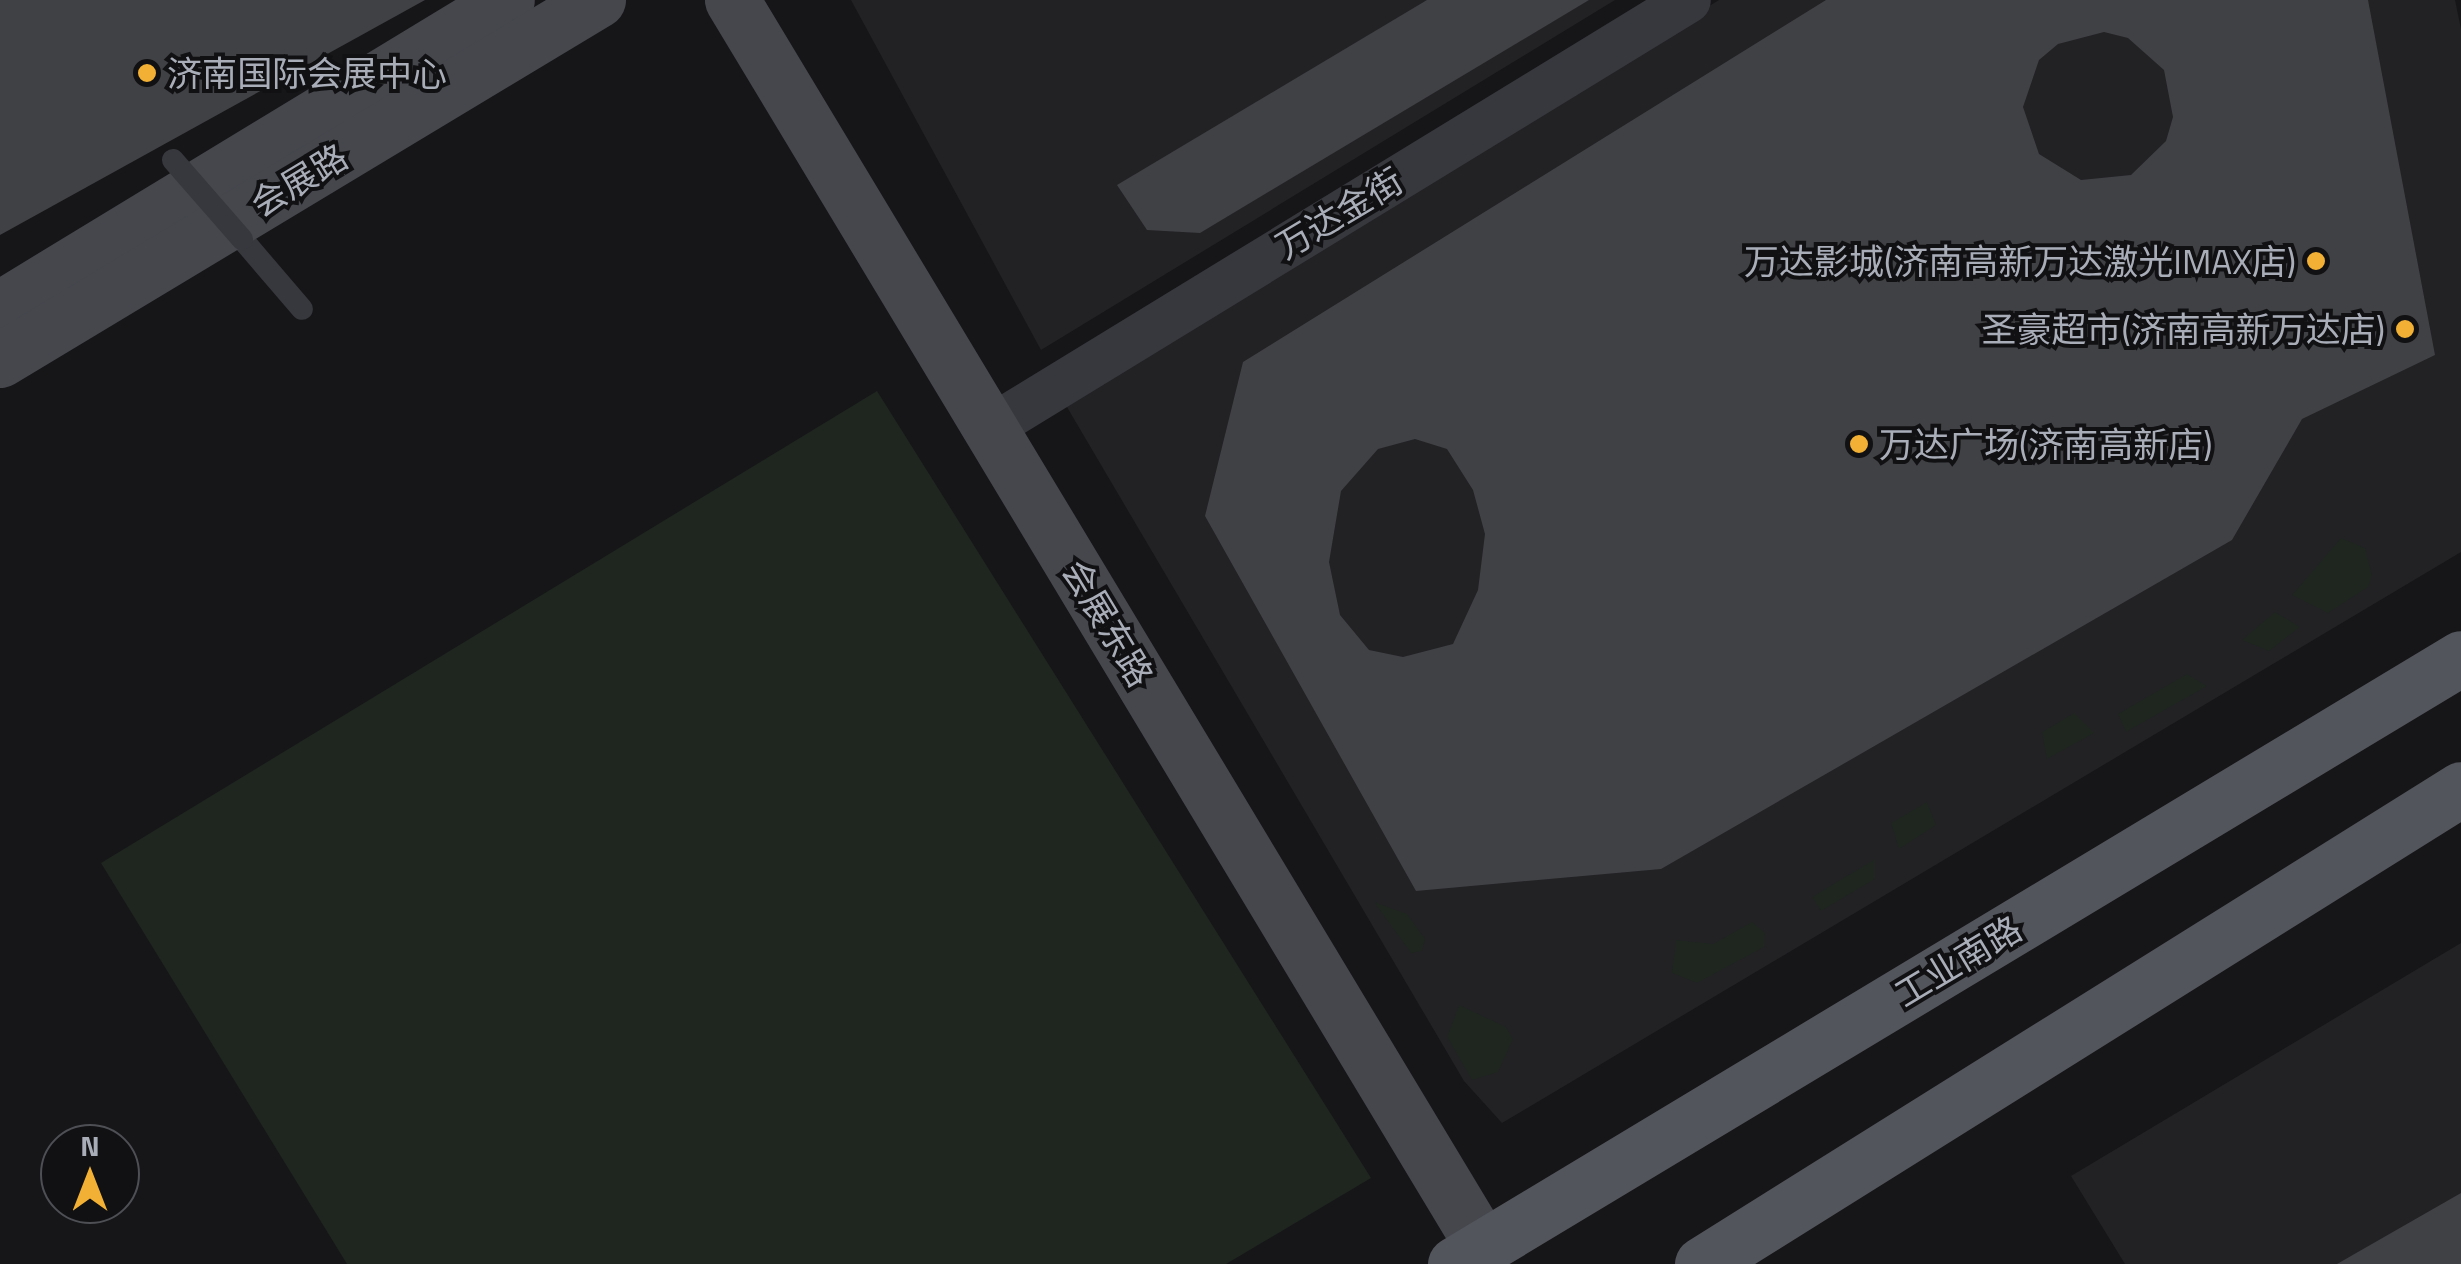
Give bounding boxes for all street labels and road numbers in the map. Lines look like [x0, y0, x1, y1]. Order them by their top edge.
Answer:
street label: 会展路 [243, 135, 355, 225]
street label: 万达金街 [1268, 159, 1410, 267]
street label: 会展东路 [1054, 552, 1162, 694]
street label: 工业南路 [1887, 907, 2029, 1015]

